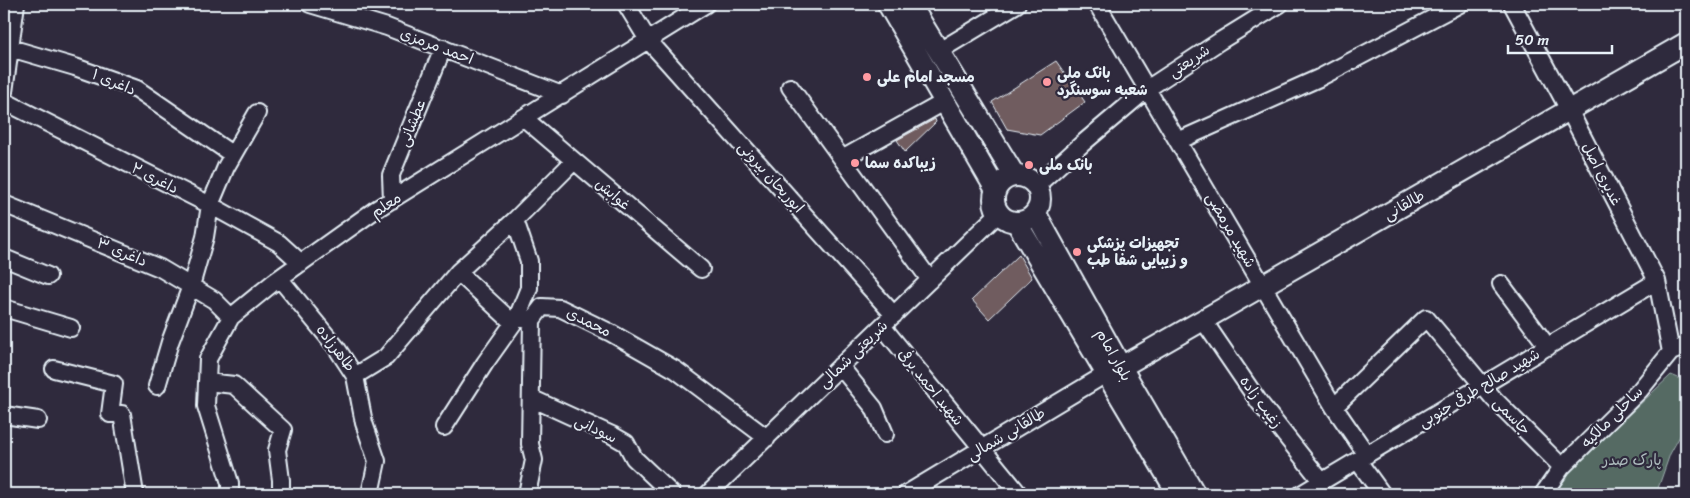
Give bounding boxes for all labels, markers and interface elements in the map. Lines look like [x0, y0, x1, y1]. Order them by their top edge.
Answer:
street label: احمد مرمزی [397, 20, 477, 72]
scale bar [1508, 22, 1611, 54]
text: 50 m [1515, 27, 1550, 53]
street label: شریعتی [1163, 37, 1215, 85]
place label: بانک ملی شعبه سوسنگرد [1057, 60, 1148, 103]
street label: داغری ۱ [88, 61, 140, 103]
place label: مسجد امام علی [877, 64, 975, 90]
marker: مسجد امام علی [861, 71, 873, 83]
marker: بانک ملی شعبه سوسنگرد [1041, 76, 1053, 88]
street label: عطشانی [391, 95, 433, 151]
street label: ابوریحان بیرونی [731, 135, 811, 219]
street label: غدیری اصل [1575, 138, 1629, 210]
place label: زیباکده سما [865, 150, 936, 176]
place label: بانک ملی [1039, 152, 1093, 178]
street label: داغری ۲ [127, 155, 183, 201]
marker: زیباکده سما [849, 157, 861, 169]
marker: بانک ملی [1023, 159, 1035, 171]
street label: غوابش [589, 171, 637, 217]
street label: طالقانی [1378, 183, 1430, 227]
street label: معلم [365, 185, 407, 225]
street label: شهید مرمضی [1199, 187, 1263, 273]
street label: داغری ۳ [93, 230, 151, 274]
place label: تجهیزات پزشکی و زیبایی شفا طب [1087, 230, 1188, 273]
marker: تجهیزات پزشکی و زیبایی شفا طب [1071, 246, 1083, 258]
street label: محمدی [562, 300, 616, 344]
street label: شریعتی شمالی [812, 314, 894, 394]
street label: طاهرزاده [309, 319, 363, 377]
street label: بلوار امام [1089, 324, 1139, 386]
street label: شهید صالح طرفی جنوبی [1413, 341, 1545, 435]
street label: شهید احمد یرفی [891, 342, 971, 432]
street label: زغیب زاده [1233, 370, 1289, 434]
street label: ساحلی مالکیه [1574, 379, 1650, 455]
street label: جاسمی [1487, 391, 1537, 441]
street label: طالقانی شمالی [962, 400, 1050, 468]
street label: سودانی [570, 408, 622, 450]
park label: پارک صدر [1601, 447, 1662, 473]

